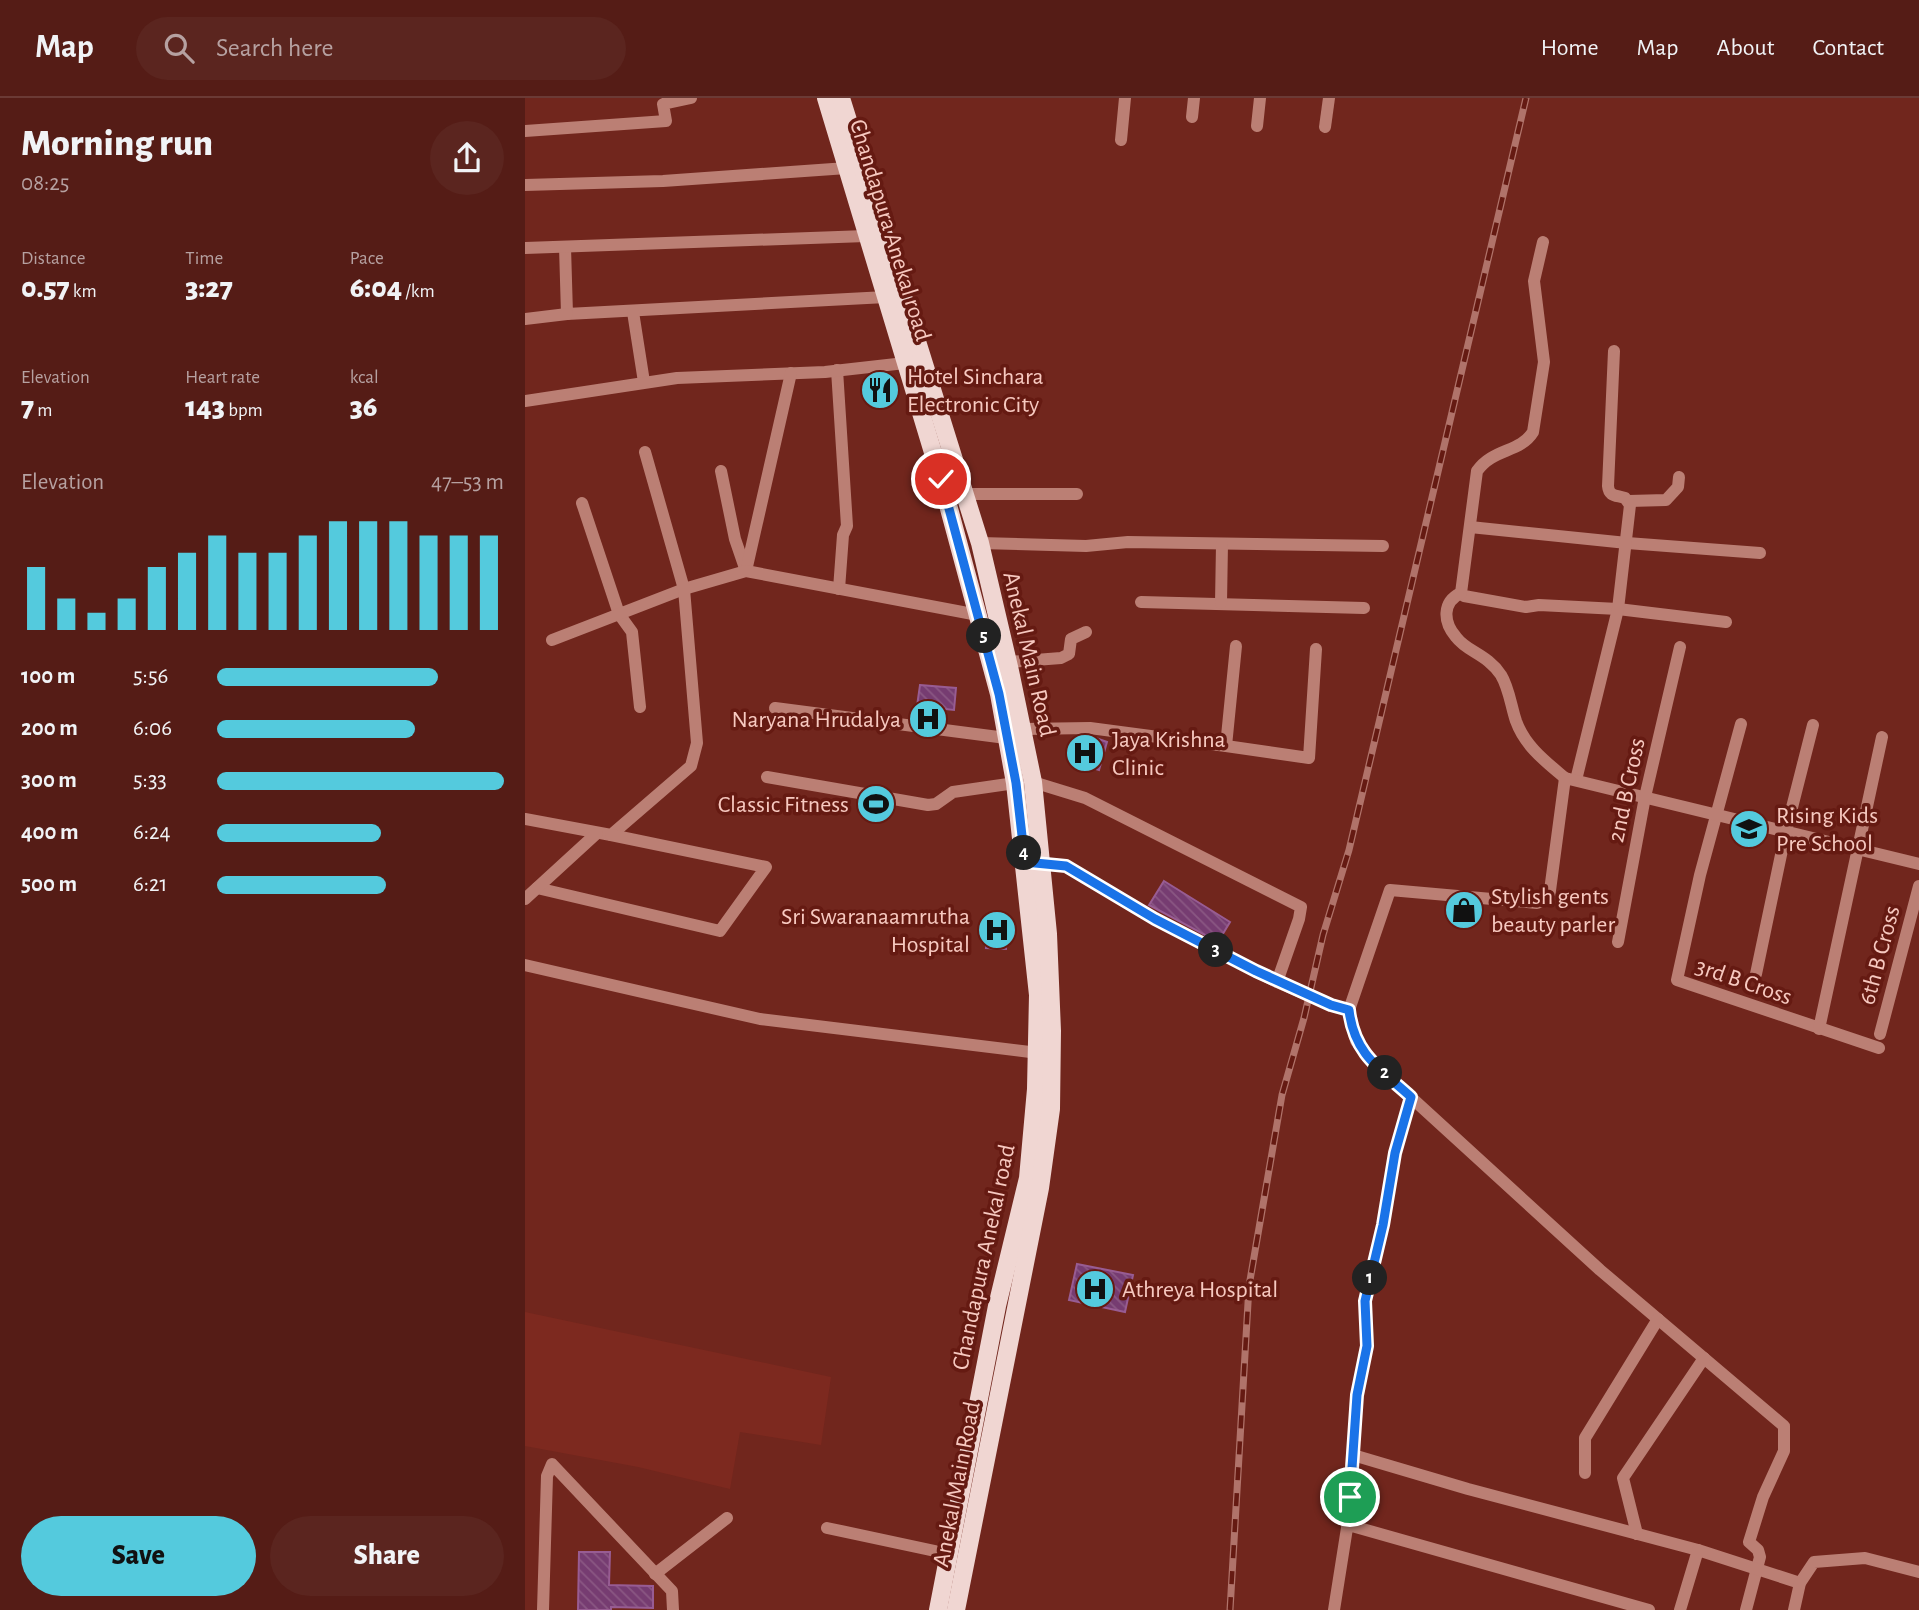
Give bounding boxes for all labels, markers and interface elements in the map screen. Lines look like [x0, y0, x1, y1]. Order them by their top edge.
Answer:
search box [136, 17, 626, 80]
icon: search [160, 29, 198, 67]
text: Map [35, 31, 94, 64]
text: Search here [216, 35, 334, 61]
text: Home [1541, 36, 1599, 60]
text: Map [1637, 36, 1679, 60]
text: About [1717, 36, 1774, 60]
text: Contact [1812, 36, 1884, 60]
street label: Chandapura Anekal road [845, 117, 935, 344]
button: share [430, 121, 504, 195]
text: Morning run [21, 125, 213, 163]
text: 08:25 [21, 172, 69, 195]
text: Distance [21, 249, 85, 268]
text: Time [185, 249, 223, 268]
text: Pace [350, 249, 384, 268]
text: 0.57 [21, 273, 70, 303]
text: 3:27 [185, 273, 233, 303]
text: 6:04 [350, 273, 402, 303]
text: km [70, 282, 97, 301]
text: /km [402, 282, 435, 301]
place label: Hotel Sinchara Electronic City [907, 365, 1044, 417]
text: Elevation [21, 368, 90, 387]
text: Heart rate [185, 368, 260, 387]
text: kcal [350, 368, 379, 387]
restaurant icon: Hotel Sinchara Electronic City [859, 369, 901, 411]
text: 7 [21, 392, 34, 422]
text: 143 [185, 392, 225, 422]
text: 36 [350, 392, 378, 422]
text: m [34, 401, 53, 420]
text: bpm [225, 401, 263, 420]
pin [911, 449, 971, 509]
icon: check [922, 460, 960, 498]
text: Elevation [21, 471, 104, 494]
text: 47–53 m [431, 471, 504, 494]
street label: Anekal Main Road [998, 570, 1060, 739]
pin: 5 [967, 618, 1001, 654]
text: 5 [979, 626, 988, 645]
text: 100 m [21, 665, 75, 688]
text: 5:56 [133, 665, 168, 688]
hospital icon: Naryana Hrudalya [907, 698, 949, 740]
place label: Naryana Hrudalya [732, 708, 901, 732]
text: 200 m [21, 717, 78, 740]
text: 6:06 [133, 717, 172, 740]
place label: Jaya Krishna Clinic [1112, 728, 1226, 780]
hospital icon: Jaya Krishna Clinic [1064, 732, 1106, 774]
street label: 2nd B Cross [1604, 736, 1650, 844]
text: 300 m [21, 769, 77, 792]
text: 5:33 [133, 769, 167, 792]
sports icon: Classic Fitness [855, 783, 897, 825]
place label: Classic Fitness [718, 793, 849, 817]
place label: Rising Kids Pre School [1776, 804, 1878, 856]
school or university icon: Rising Kids Pre School [1728, 808, 1770, 850]
text: 400 m [21, 821, 79, 844]
text: 6:24 [133, 821, 171, 844]
pin: 4 [1007, 836, 1041, 870]
text: 4 [1019, 843, 1028, 862]
text: 500 m [21, 873, 77, 896]
text: 6:21 [133, 873, 167, 896]
place label: Stylish gents beauty parler [1491, 885, 1615, 937]
shop icon: Stylish gents beauty parler [1443, 889, 1485, 931]
street label: 6th B Cross [1855, 903, 1905, 1007]
place label: Sri Swaranaamrutha Hospital [781, 905, 970, 957]
hospital icon: Sri Swaranaamrutha Hospital [976, 909, 1018, 951]
pin: 3 [1199, 932, 1233, 968]
text: 3 [1211, 940, 1220, 959]
street label: 3rd B Cross [1692, 954, 1795, 1010]
pin: 2 [1367, 1056, 1403, 1090]
text: 2 [1380, 1063, 1389, 1082]
street label: Chandapura Anekal road [948, 1142, 1020, 1372]
pin: 1 [1353, 1260, 1387, 1296]
hospital icon: Athreya Hospital [1074, 1268, 1116, 1310]
text: 1 [1366, 1268, 1373, 1287]
place label: Athreya Hospital [1122, 1278, 1278, 1302]
street label: Anekal Main Road [929, 1399, 985, 1569]
pin [1320, 1467, 1380, 1527]
icon: arrive [1331, 1478, 1369, 1516]
button: Save [21, 1516, 256, 1596]
button: Share [270, 1516, 504, 1596]

